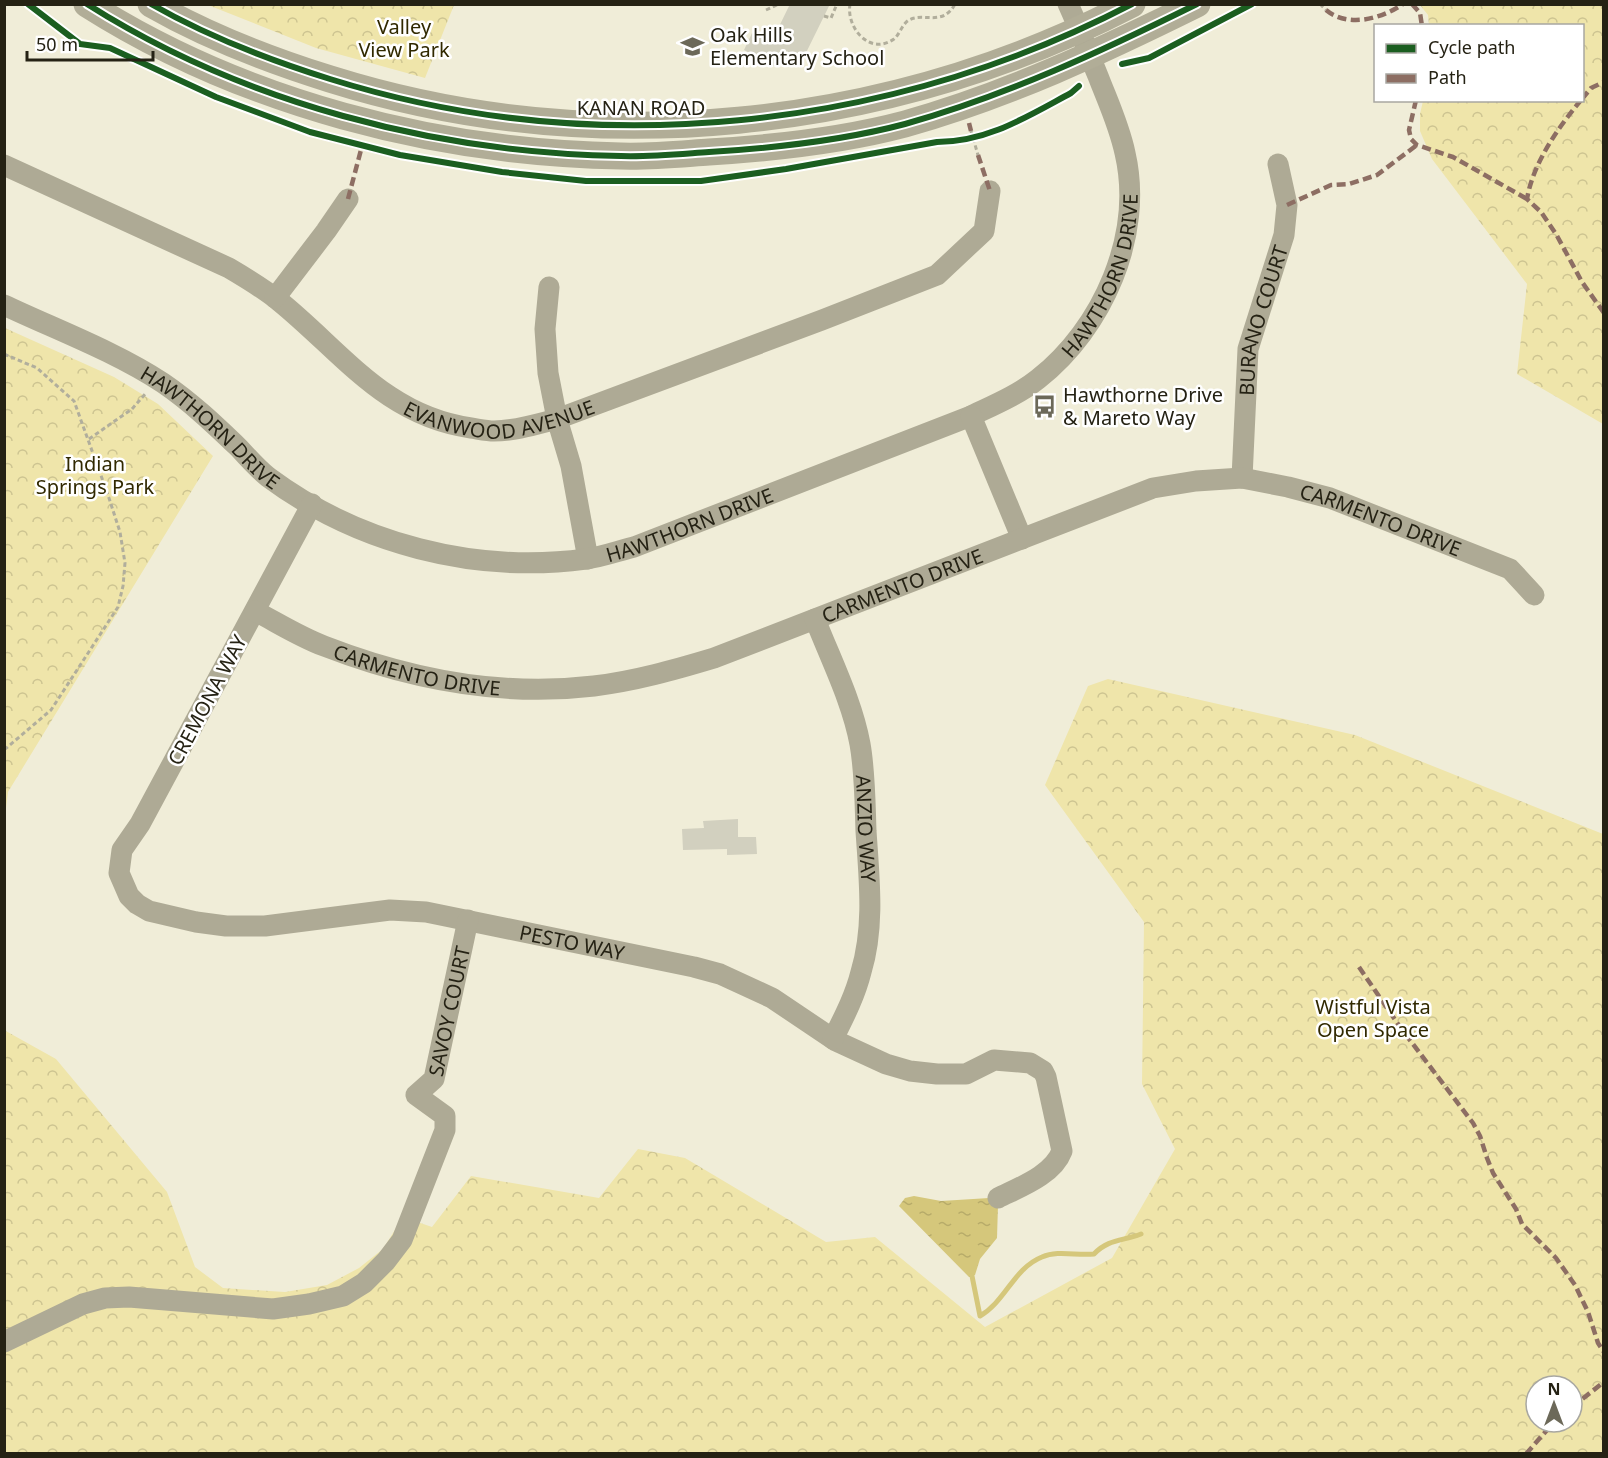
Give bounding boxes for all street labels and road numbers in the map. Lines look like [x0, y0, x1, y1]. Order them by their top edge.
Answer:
street label: KANAN ROAD [577, 94, 705, 121]
street label: HAWTHORN DRIVE [1055, 193, 1143, 363]
street label: BURANO COURT [1232, 242, 1293, 396]
street label: HAWTHORN DRIVE [136, 359, 286, 495]
street label: EVANWOOD AVENUE [402, 390, 598, 414]
street label: CARMENTO DRIVE [1297, 477, 1465, 562]
street label: HAWTHORN DRIVE [602, 481, 777, 568]
street label: CARMENTO DRIVE [817, 542, 987, 629]
street label: CREMONA WAY [161, 630, 253, 770]
street label: CARMENTO DRIVE [330, 637, 502, 701]
street label: ANZIO WAY [850, 774, 883, 884]
street label: PESTO WAY [517, 918, 627, 966]
street label: SAVOY COURT [421, 943, 476, 1079]

